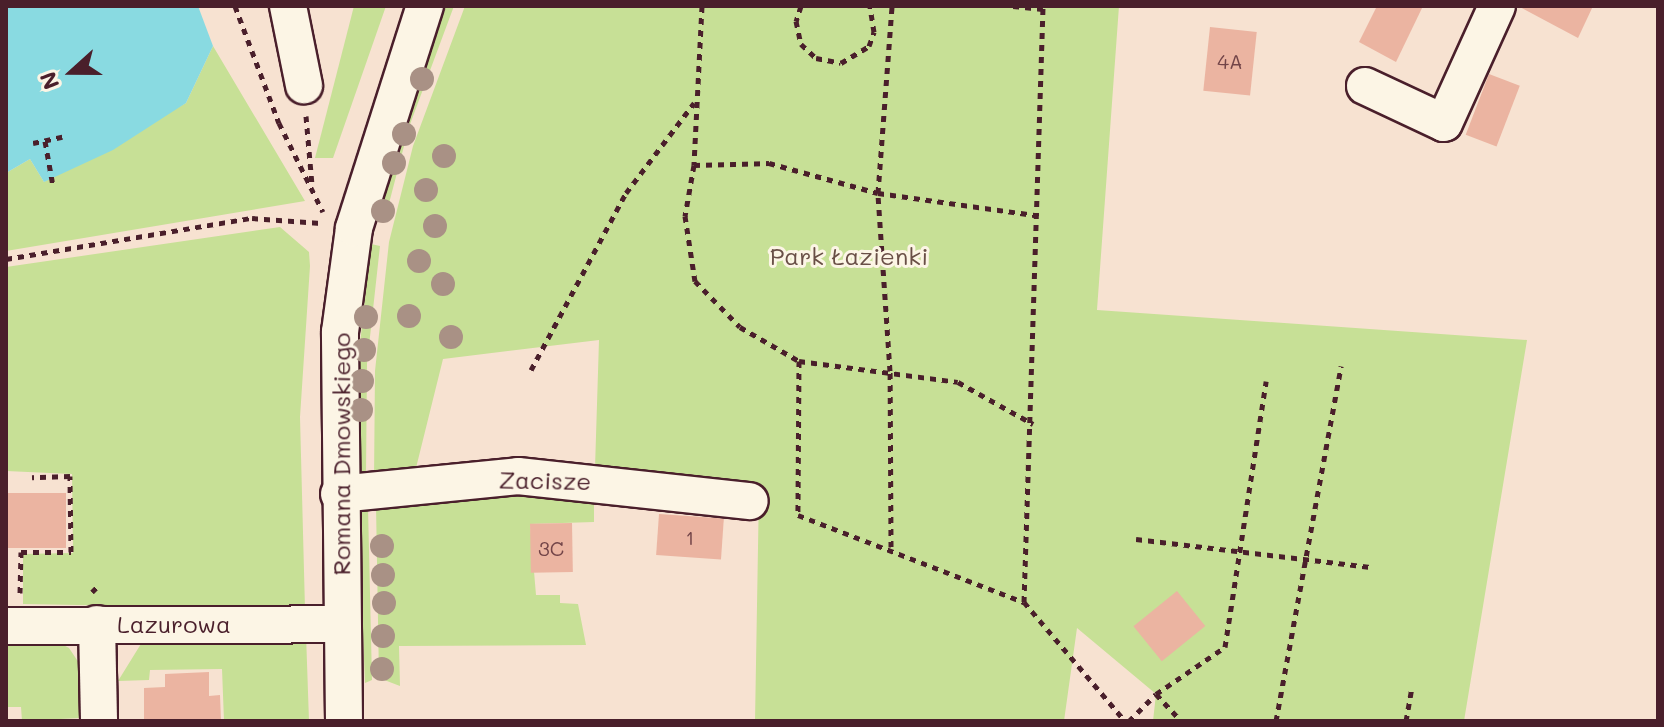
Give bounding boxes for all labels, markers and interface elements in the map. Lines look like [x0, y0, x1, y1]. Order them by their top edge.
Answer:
north arrow [32, 32, 112, 112]
house number: 4A [1217, 49, 1243, 73]
text: N [33, 68, 66, 94]
park label: Park Łazienki [770, 242, 928, 270]
street label: Romana Dmowskiego [327, 333, 355, 575]
street label: Zacisze [499, 465, 591, 495]
house number: 1 [686, 525, 694, 549]
house number: 3C [538, 536, 564, 560]
street label: Lazurowa [117, 610, 231, 638]

